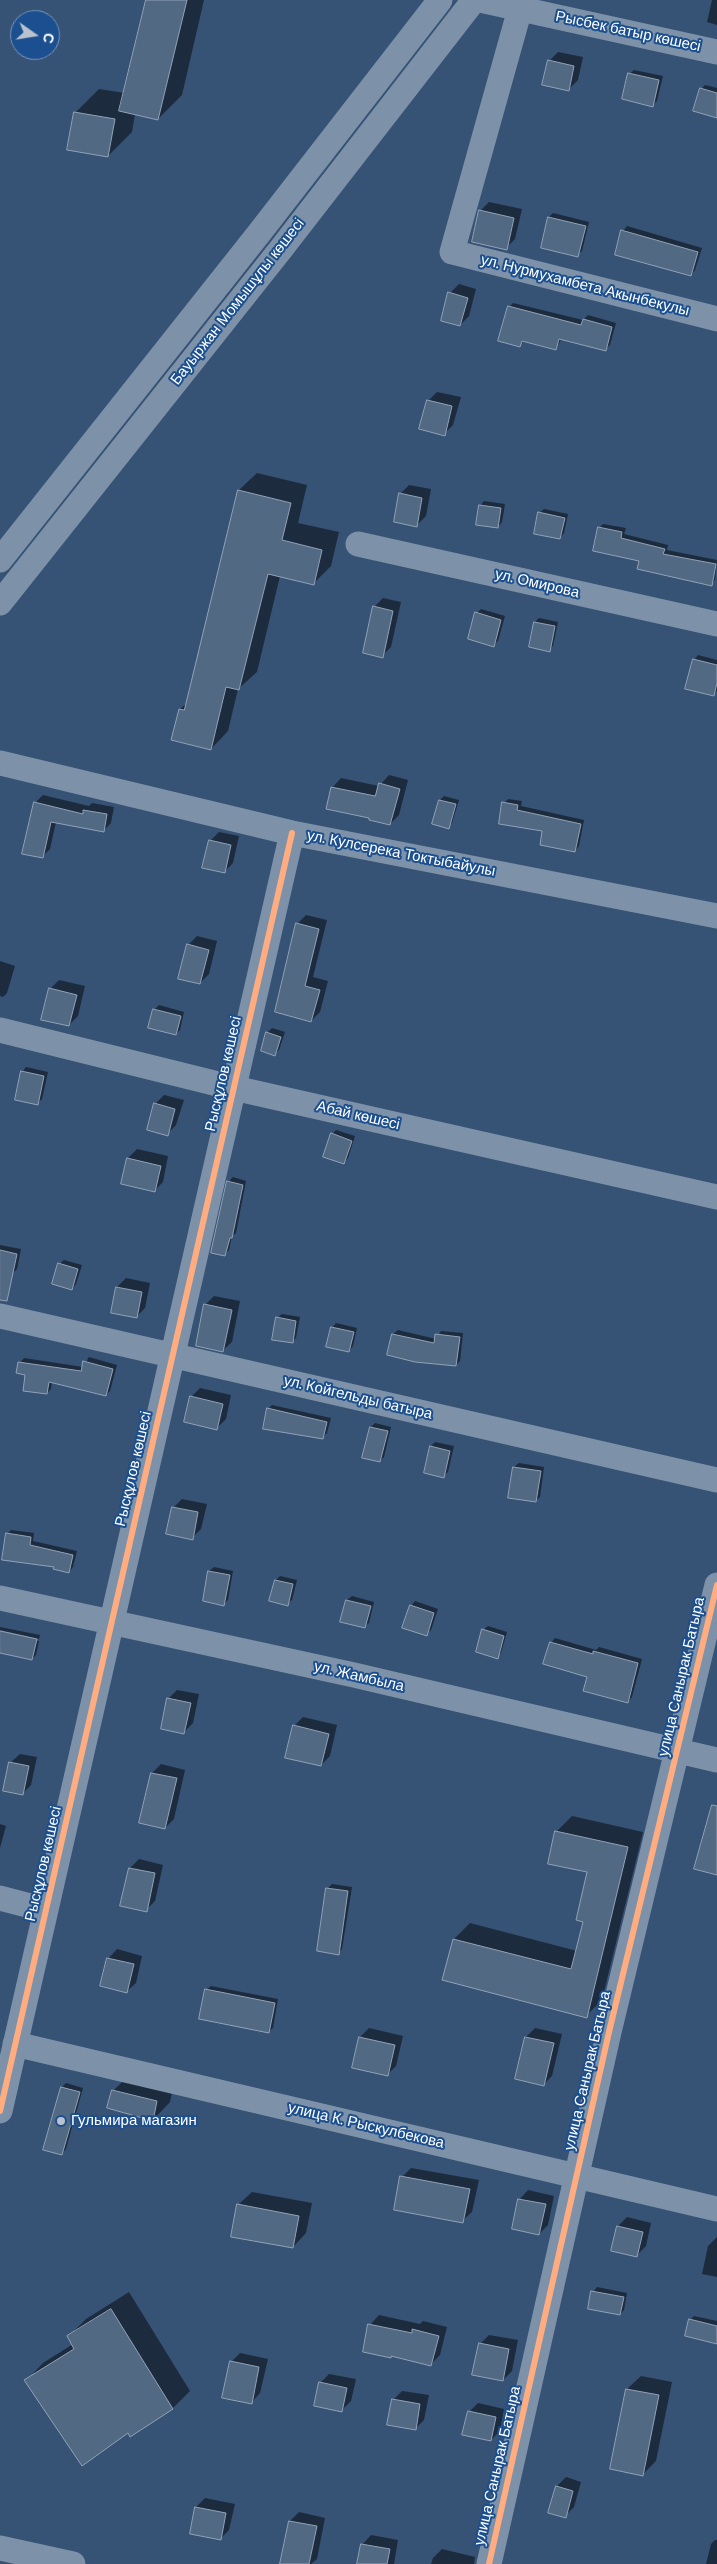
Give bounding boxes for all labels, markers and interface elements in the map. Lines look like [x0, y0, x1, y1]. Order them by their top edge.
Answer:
street label: Рысбек батыр көшесі [554, 8, 702, 56]
north arrow [10, 10, 60, 60]
text: С [39, 31, 59, 45]
street label: Бауыржан Момышұлы көшесі [167, 215, 309, 389]
street label: ул. Нурмухамбета Акынбекулы [479, 251, 691, 321]
street label: ул. Омирова [493, 566, 581, 602]
street label: ул. Кулсерека Токтыбайулы [305, 827, 497, 881]
street label: Рысқұлов көшесі [202, 1015, 246, 1133]
street label: Абай көшесі [315, 1098, 401, 1134]
street label: ул. Койгельды батыра [282, 1372, 434, 1424]
street label: Рысқұлов көшесі [112, 1410, 156, 1528]
street label: улица Санырак Батыра [655, 1596, 709, 1758]
street label: ул. Жамбыла [312, 1658, 406, 1696]
street label: Рысқұлов көшесі [22, 1805, 66, 1923]
street label: улица Санырак Батыра [561, 1990, 615, 2152]
street label: улица К. Рыскулбекова [286, 2099, 446, 2153]
place label: Гульмира магазин [71, 2112, 197, 2130]
marker: Гульмира магазин [55, 2115, 67, 2127]
street label: улица Санырак Батыра [471, 2385, 525, 2547]

